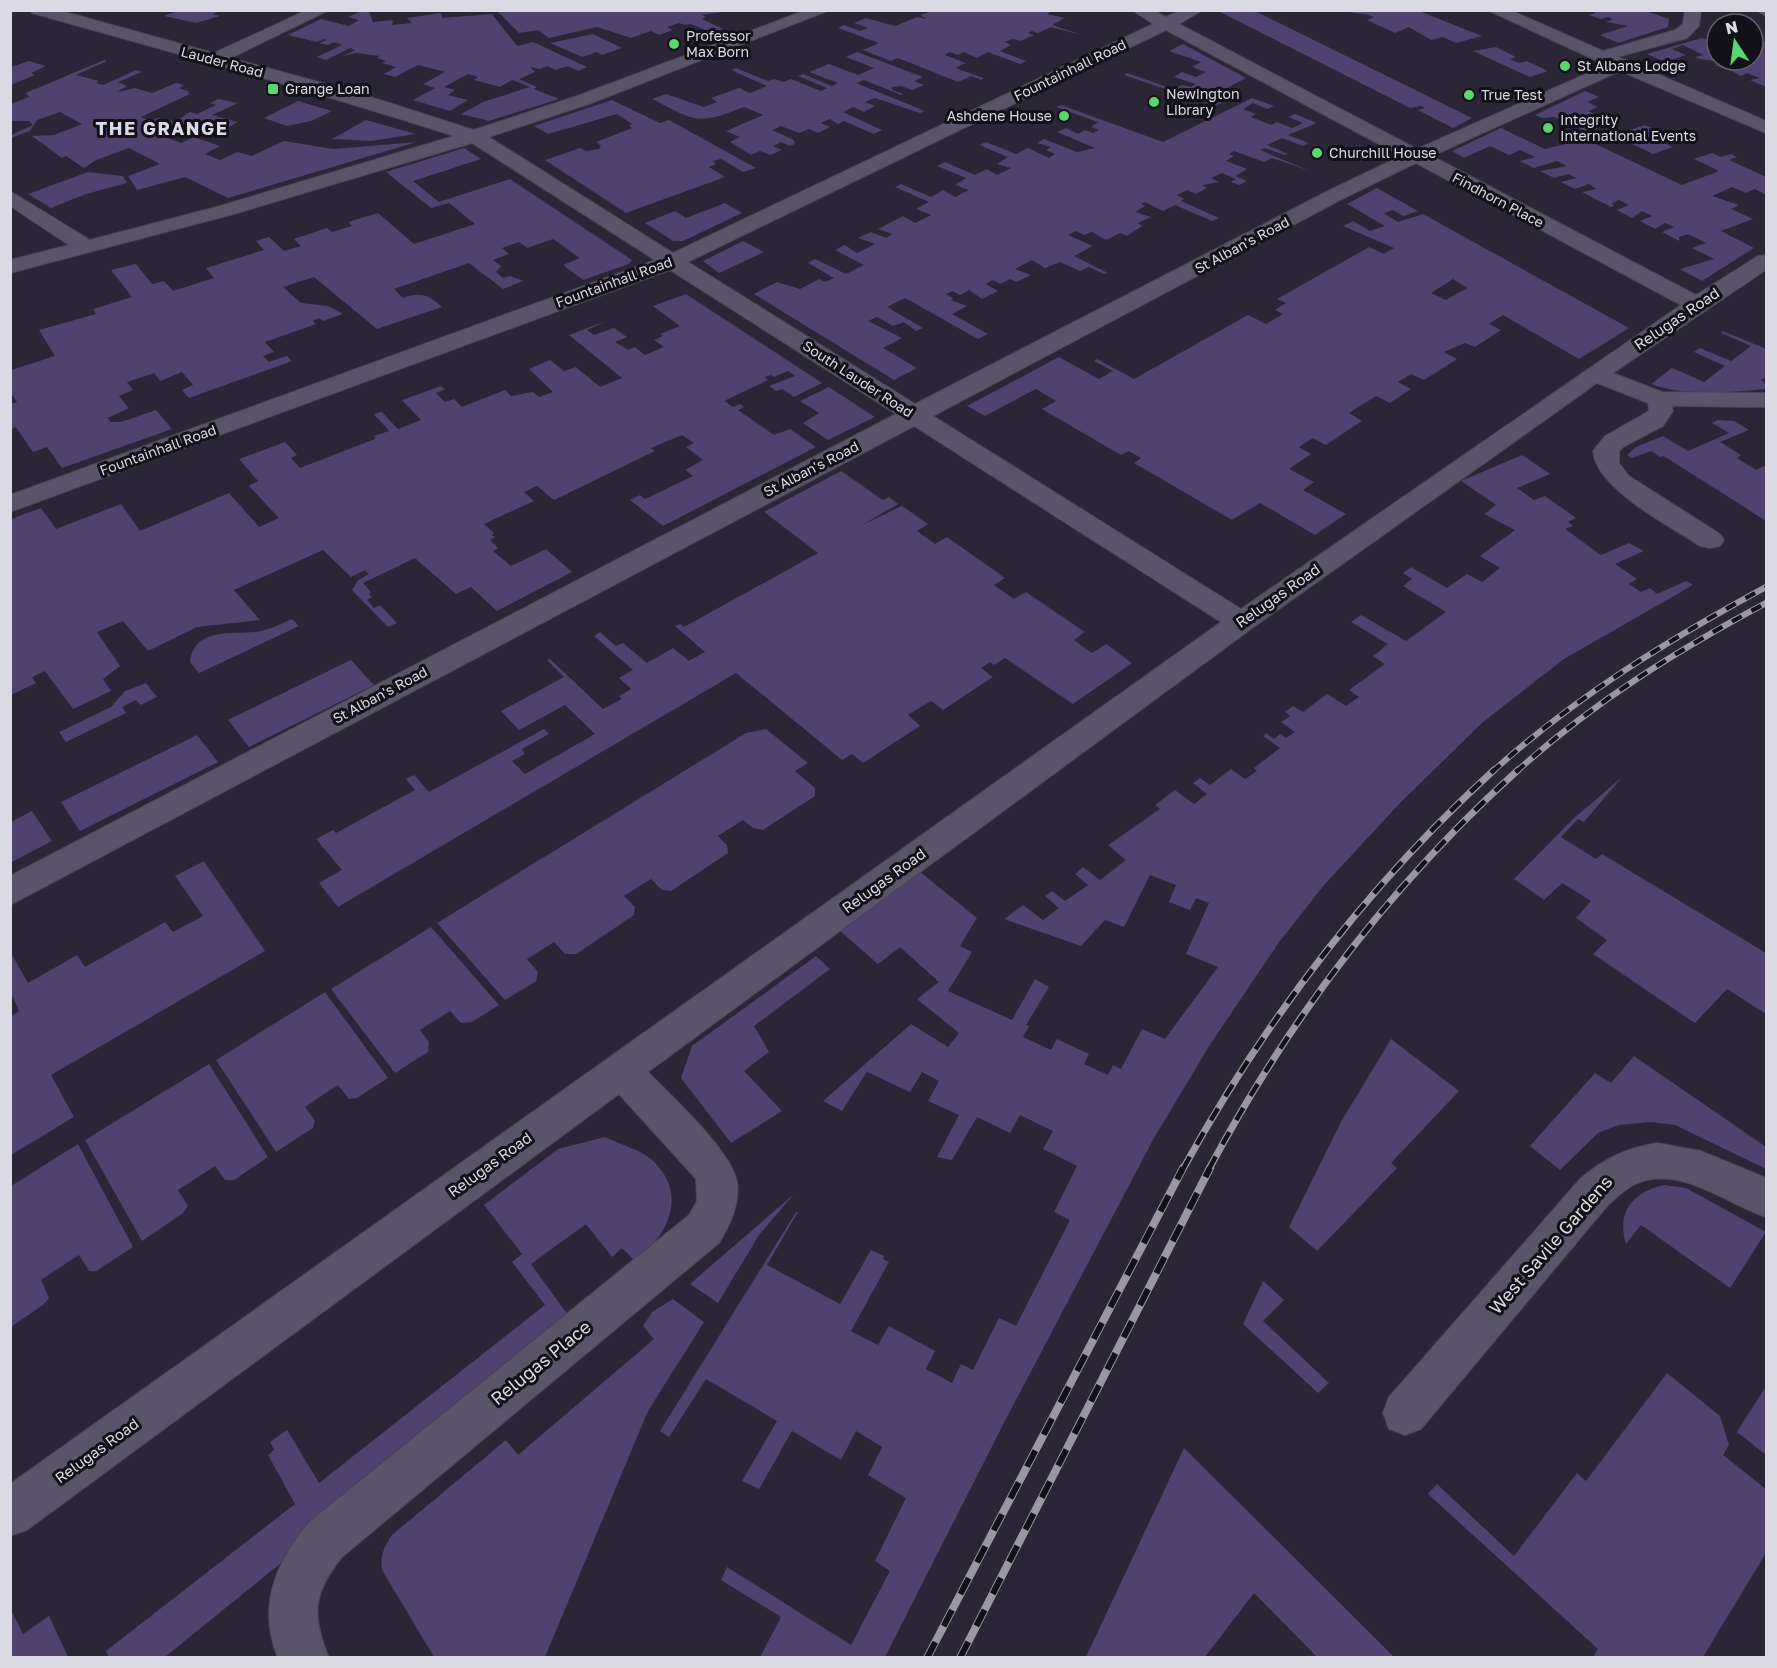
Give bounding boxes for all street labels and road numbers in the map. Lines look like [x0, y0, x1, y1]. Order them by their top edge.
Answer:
street label: Fountainhall Road [1011, 35, 1129, 104]
street label: Lauder Road [179, 42, 265, 81]
street label: Findhorn Place [1450, 168, 1547, 231]
street label: St Alban's Road [1192, 212, 1292, 277]
street label: Fountainhall Road [553, 253, 674, 310]
street label: Relugas Road [1630, 283, 1722, 353]
street label: South Lauder Road [800, 337, 917, 421]
street label: Fountainhall Road [97, 421, 218, 478]
street label: St Alban's Road [760, 437, 861, 500]
street label: Relugas Road [1232, 559, 1323, 631]
street label: St Alban's Road [330, 662, 430, 727]
street label: Relugas Road [838, 844, 929, 917]
street label: Relugas Road [444, 1128, 535, 1201]
street label: West Savile Gardens [1484, 1170, 1617, 1318]
street label: Relugas Place [486, 1315, 595, 1409]
street label: Relugas Road [51, 1414, 142, 1487]

